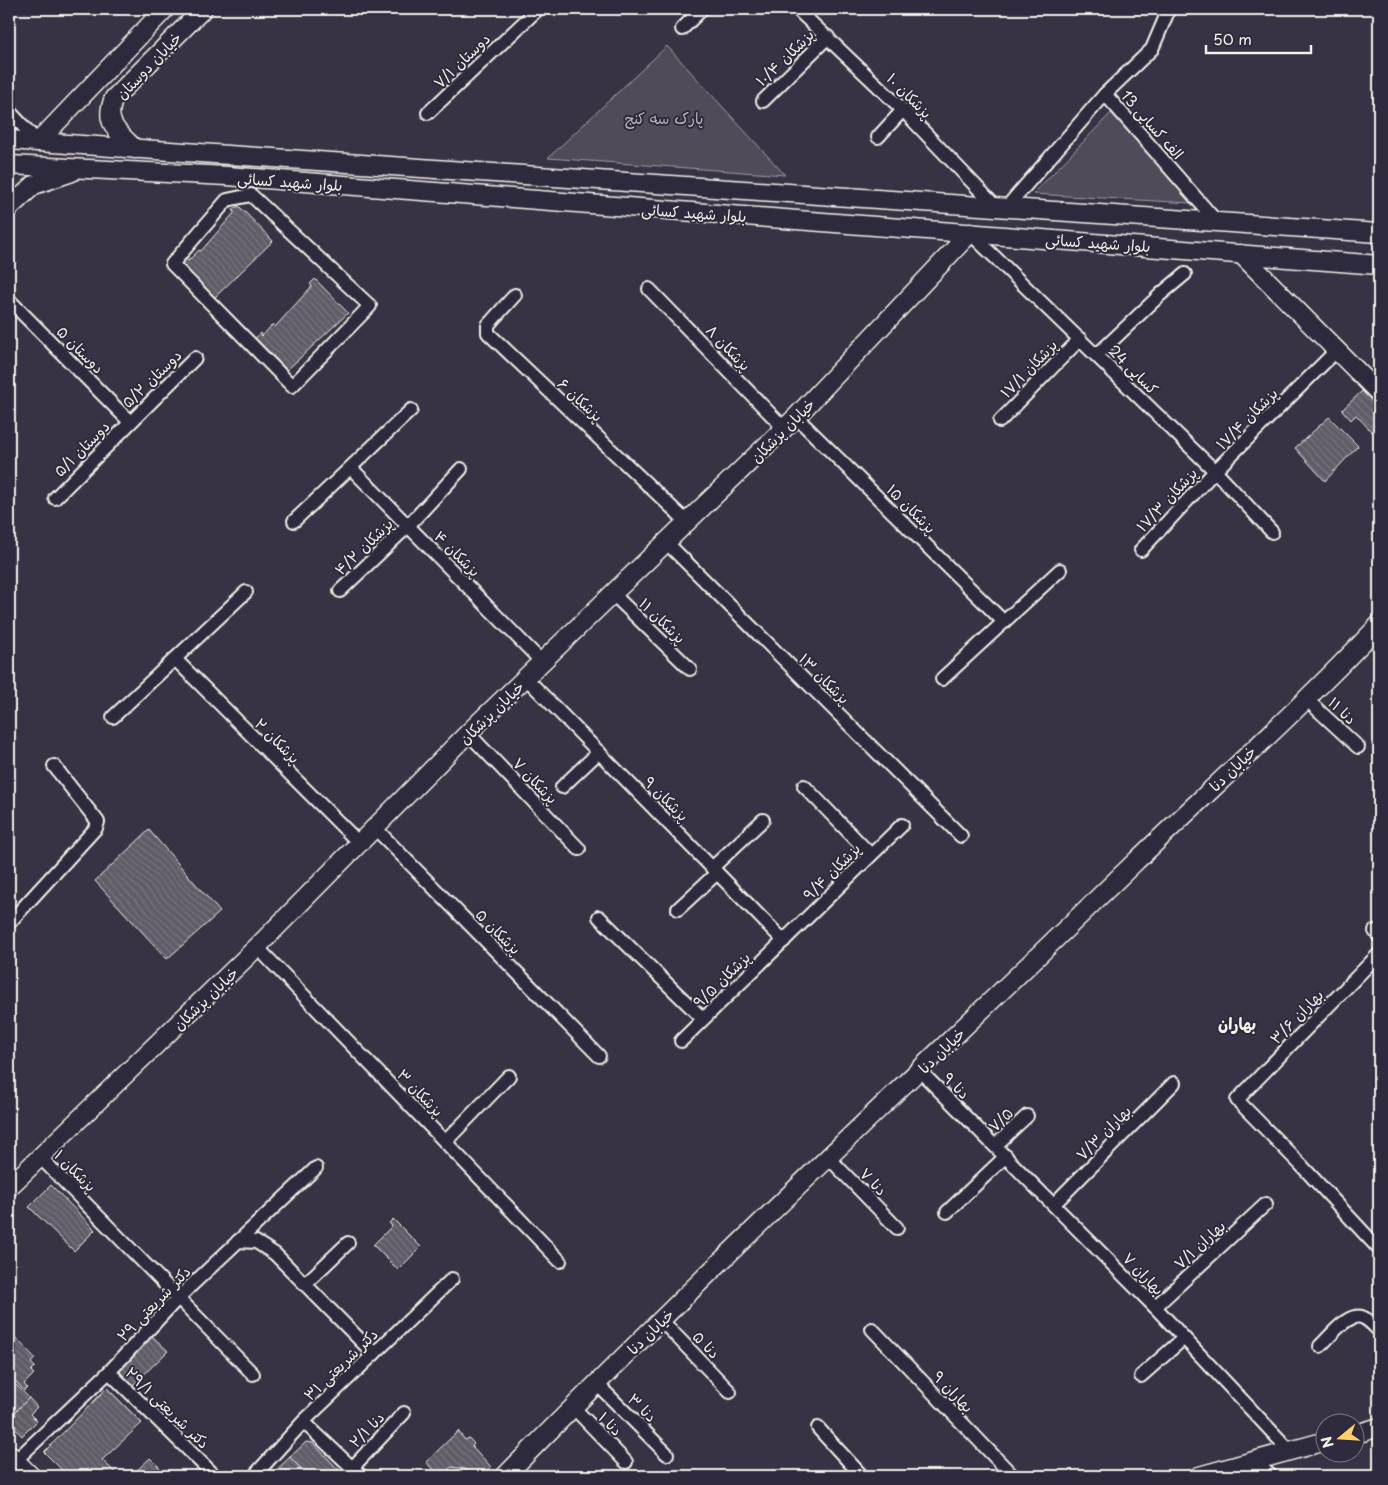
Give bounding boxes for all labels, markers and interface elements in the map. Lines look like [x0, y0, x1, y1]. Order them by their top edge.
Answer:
scale bar [1206, 22, 1310, 54]
street label: ۱۰/۴ پزشکان [749, 23, 819, 91]
street label: خیابان دوستان [110, 26, 186, 104]
street label: ۷/۱ دوستان [427, 27, 495, 93]
text: 50 m [1213, 27, 1252, 50]
street label: ۱۰ پزشکان [882, 67, 938, 123]
street label: 13 الف کسایی [1116, 84, 1190, 164]
park label: پارک سه کنج [625, 106, 703, 129]
street label: بلوار شهید کسائی [237, 166, 343, 196]
street label: بلوار شهید کسائی [641, 197, 747, 227]
street label: بلوار شهید کسائی [1045, 227, 1151, 257]
street label: ۸ پزشکان [701, 319, 757, 375]
street label: ۵ دوستان [52, 320, 110, 378]
street label: ۱۷/۱ پزشکان [994, 333, 1062, 403]
street label: کسایی 24 [1104, 339, 1164, 399]
street label: ۵/۲ دوستان [116, 343, 186, 413]
street label: ۶ پزشکان [553, 372, 609, 426]
street label: ۱۷/۴ پزشکان [1210, 382, 1282, 454]
street label: خیابان پزشکان [744, 392, 820, 468]
street label: ۵/۱ دوستان [48, 415, 114, 481]
street label: ۱۷/۳ پزشکان [1130, 462, 1202, 536]
street label: ۱۵ پزشکان [882, 478, 942, 538]
street label: ۴/۲ پزشکان [328, 512, 398, 580]
street label: ۴ پزشکان [430, 525, 486, 581]
street label: ۱۱ پزشکان [634, 592, 692, 648]
street label: ۱۳ پزشکان [794, 647, 856, 709]
street label: خیابان پزشکان [453, 675, 529, 749]
street label: ۱۱ دنا [1324, 691, 1362, 729]
street label: ۲ پزشکان [250, 712, 306, 768]
street label: خیابان دنا [1203, 740, 1261, 796]
street label: ۷ پزشکان [508, 752, 564, 808]
street label: ۹ پزشکان [639, 770, 695, 826]
street label: ۹/۴ پزشکان [797, 837, 865, 905]
street label: ۵ پزشکان [471, 903, 527, 959]
street label: ۹/۵ پزشکان [687, 946, 755, 1012]
street label: خیابان پزشکان [167, 961, 243, 1035]
street label: ۳/۶ بهاران [1264, 983, 1328, 1049]
district label: بهاران [1218, 1011, 1256, 1035]
street label: خیابان دنا [912, 1022, 970, 1078]
street label: ۳ پزشکان [392, 1063, 450, 1121]
street label: ۹ دنا [938, 1066, 976, 1104]
street label: ۷/۳ بهاران [1070, 1099, 1136, 1165]
street label: ۷/۵ [982, 1101, 1018, 1137]
street label: ۱ پزشکان [50, 1144, 102, 1196]
street label: ۷ دنا [855, 1162, 893, 1200]
street label: ۷/۱ بهاران [1168, 1214, 1230, 1274]
street label: ۷ بهاران [1118, 1246, 1170, 1300]
street label: ۲۹ دکتر شریعتی [111, 1260, 195, 1346]
street label: خیابان دنا [621, 1303, 679, 1359]
street label: ۳۱ دکتر شریعتی [298, 1323, 382, 1405]
street label: ۵ دنا [688, 1325, 726, 1363]
street label: ۲۹/۱ دکتر شریعتی [121, 1361, 215, 1453]
street label: ۹ بهاران [928, 1365, 980, 1417]
street label: ۳ دنا [623, 1387, 663, 1427]
street label: ۲/۱ دنا [343, 1406, 389, 1452]
street label: ۱ دنا [594, 1406, 628, 1440]
north arrow [1316, 1412, 1366, 1462]
text: N [1315, 1434, 1339, 1451]

